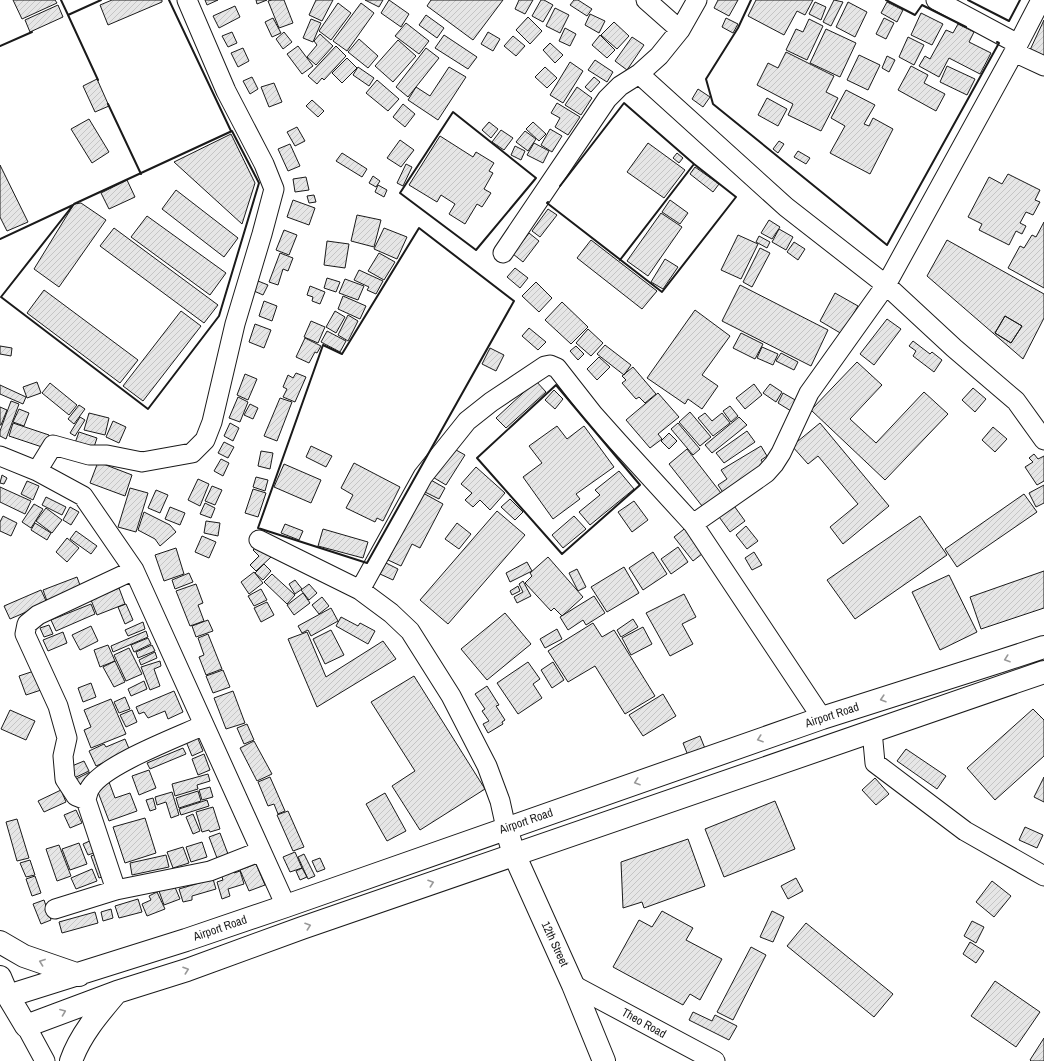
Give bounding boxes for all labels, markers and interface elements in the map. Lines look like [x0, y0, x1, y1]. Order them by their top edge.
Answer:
one-way arrow [1004, 655, 1011, 663]
one-way arrow [880, 694, 887, 702]
street label: Airport Road [802, 699, 861, 732]
one-way arrow [756, 735, 763, 743]
one-way arrow [634, 777, 641, 786]
street label: Airport Road [496, 804, 555, 838]
one-way arrow [427, 879, 434, 888]
street label: Airport Road [190, 911, 249, 945]
street label: 12th Street [538, 919, 573, 969]
one-way arrow [304, 922, 311, 930]
one-way arrow [38, 959, 45, 967]
one-way arrow [182, 966, 189, 975]
street label: Theo Road [619, 1004, 669, 1042]
one-way arrow [59, 1009, 66, 1017]

